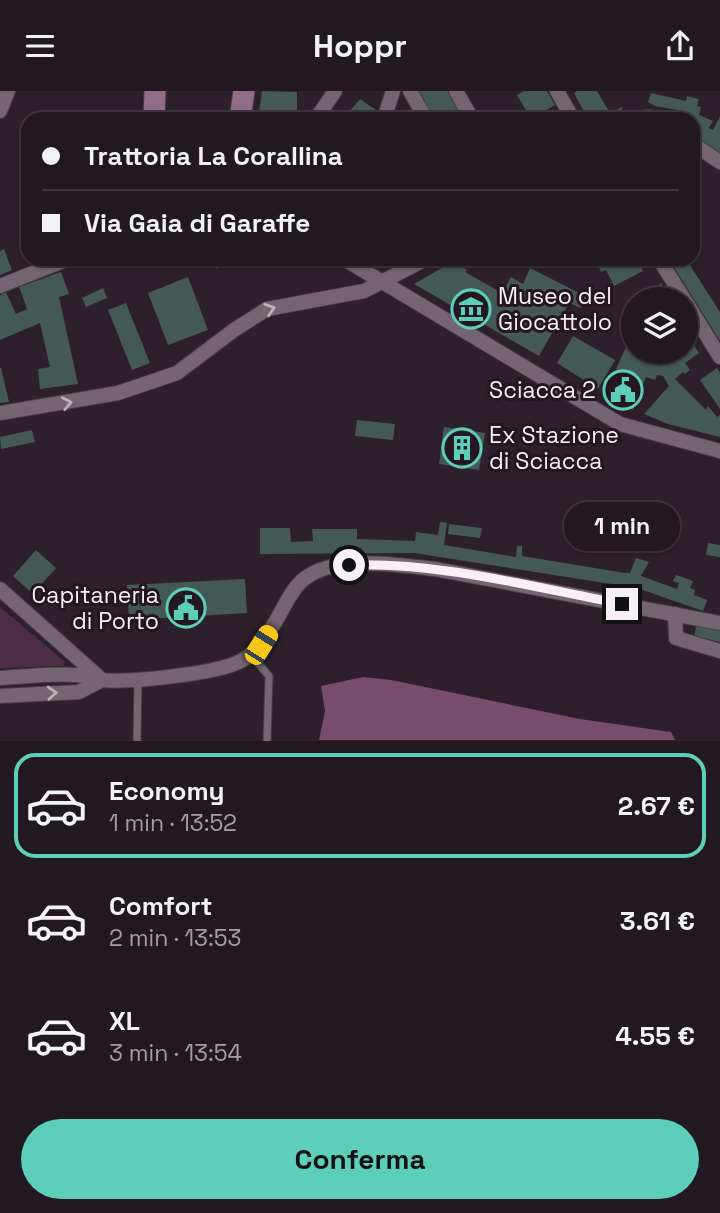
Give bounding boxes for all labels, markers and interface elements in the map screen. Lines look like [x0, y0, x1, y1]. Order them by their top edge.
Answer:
text: Hoppr [313, 26, 407, 66]
icon: menu [21, 27, 59, 65]
icon: share [661, 27, 699, 65]
text: Trattoria La Corallina [84, 139, 343, 173]
text: Via Gaia di Garaffe [84, 206, 310, 240]
place label: Museo del Giocattolo [498, 281, 612, 337]
map controls [621, 287, 698, 364]
button: layers [621, 287, 698, 364]
museum icon: Museo del Giocattolo [450, 288, 492, 330]
one-way arrow [264, 303, 276, 318]
public building icon: Sciacca 2 [602, 369, 644, 411]
place label: Sciacca 2 [489, 375, 596, 405]
one-way arrow [61, 396, 73, 411]
place label: Ex Stazione di Sciacca [489, 420, 619, 476]
building icon: Ex Stazione di Sciacca [441, 427, 483, 469]
callout: 1 min [564, 503, 680, 552]
text: 1 min [594, 511, 650, 541]
route start [333, 549, 365, 581]
place label: Capitaneria di Porto [32, 580, 159, 636]
public building icon: Capitaneria di Porto [165, 587, 207, 629]
route end [606, 588, 638, 620]
car [241, 622, 282, 668]
one-way arrow [47, 686, 58, 701]
icon: car [25, 774, 88, 837]
text: Economy [109, 774, 225, 808]
text: 2.67 € [618, 789, 695, 823]
text: 1 min · 13:52 [109, 808, 237, 838]
icon: car [25, 889, 88, 952]
text: Comfort [109, 889, 212, 923]
text: 3.61 € [620, 904, 695, 938]
text: 2 min · 13:53 [109, 923, 241, 953]
icon: car [25, 1004, 88, 1067]
text: XL [109, 1004, 140, 1038]
text: 4.55 € [615, 1019, 695, 1053]
text: 3 min · 13:54 [109, 1038, 242, 1068]
button: Conferma [21, 1119, 699, 1199]

